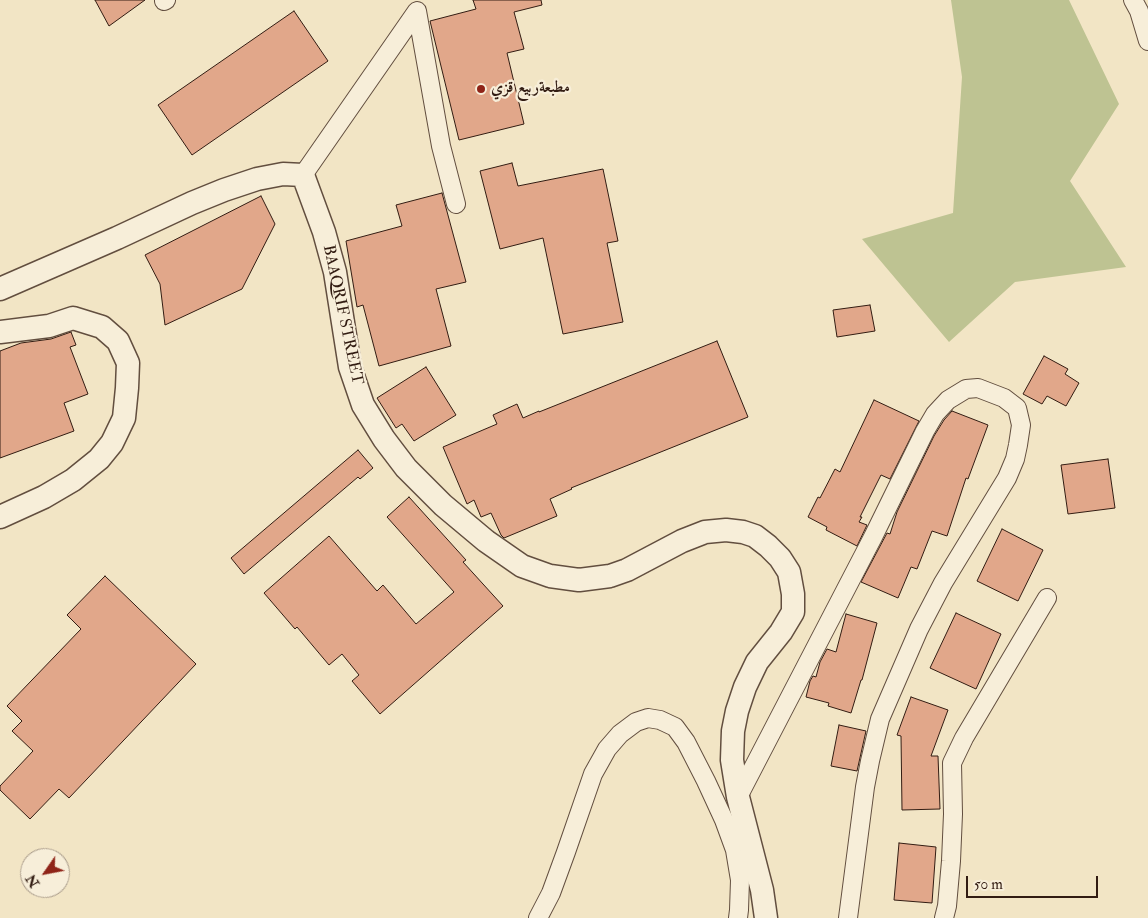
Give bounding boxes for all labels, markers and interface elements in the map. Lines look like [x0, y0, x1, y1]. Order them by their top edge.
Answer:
place label: مطبعةربيع قزي [491, 79, 570, 99]
marker: مطبعةربيع قزي [475, 83, 487, 95]
street label: BAAQRIF STREET [318, 243, 366, 387]
north arrow [20, 848, 70, 898]
scale bar [968, 866, 1100, 898]
text: N [22, 871, 43, 891]
text: 50 m [974, 875, 1003, 894]

